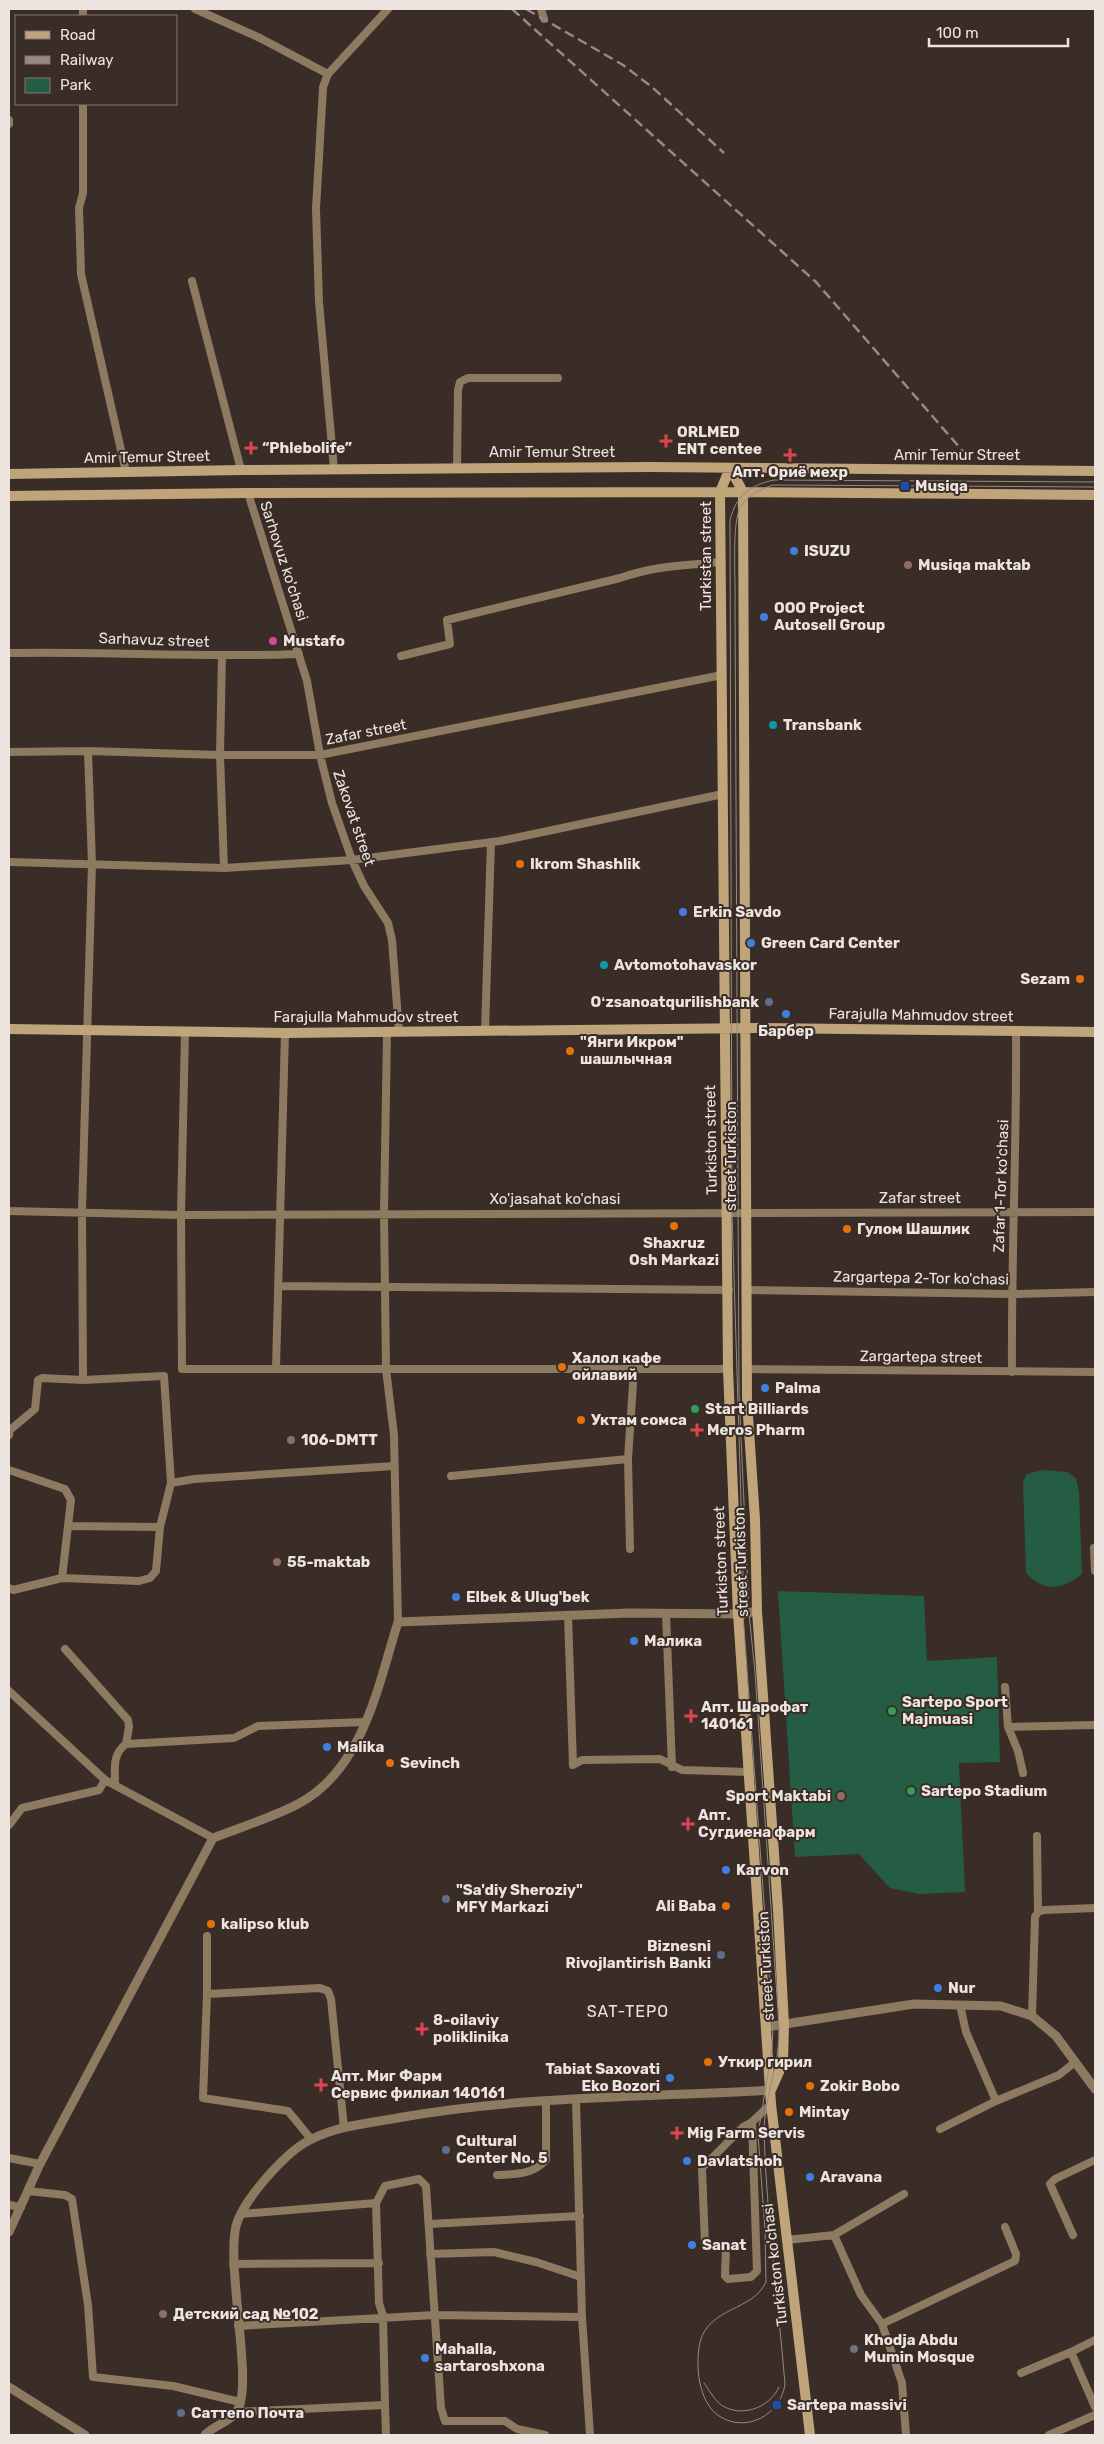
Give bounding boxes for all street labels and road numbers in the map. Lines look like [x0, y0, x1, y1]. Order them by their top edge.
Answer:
street label: Amir Temur Street [489, 443, 615, 461]
street label: Amir Temur Street [894, 446, 1020, 464]
street label: Amir Temur Street [84, 447, 210, 467]
street label: Sarhovuz ko'chasi [256, 499, 312, 623]
street label: Turkistan street [697, 501, 715, 611]
street label: Sarhavuz street [98, 629, 210, 651]
street label: Zafar street [324, 715, 408, 749]
street label: Zakovat street [329, 768, 379, 869]
street label: Farajulla Mahmudov street [828, 1004, 1014, 1026]
street label: Farajulla Mahmudov street [274, 1008, 459, 1026]
street label: Turkiston street [701, 1085, 721, 1195]
street label: street Turkiston [722, 1101, 740, 1211]
street label: Zafar 1-Tor ko'chasi [990, 1119, 1012, 1253]
street label: Zafar street [879, 1189, 961, 1207]
street label: Xo'jasahat ko'chasi [490, 1190, 620, 1208]
street label: Zargartepa 2-Tor ko'chasi [833, 1267, 1009, 1289]
street label: Zargartepa street [860, 1347, 983, 1367]
street label: Turkiston street [710, 1506, 732, 1616]
street label: street Turkiston [730, 1507, 752, 1617]
street label: street Turkiston [754, 1911, 778, 2021]
street label: Turkiston ko'chasi [759, 2202, 791, 2328]

